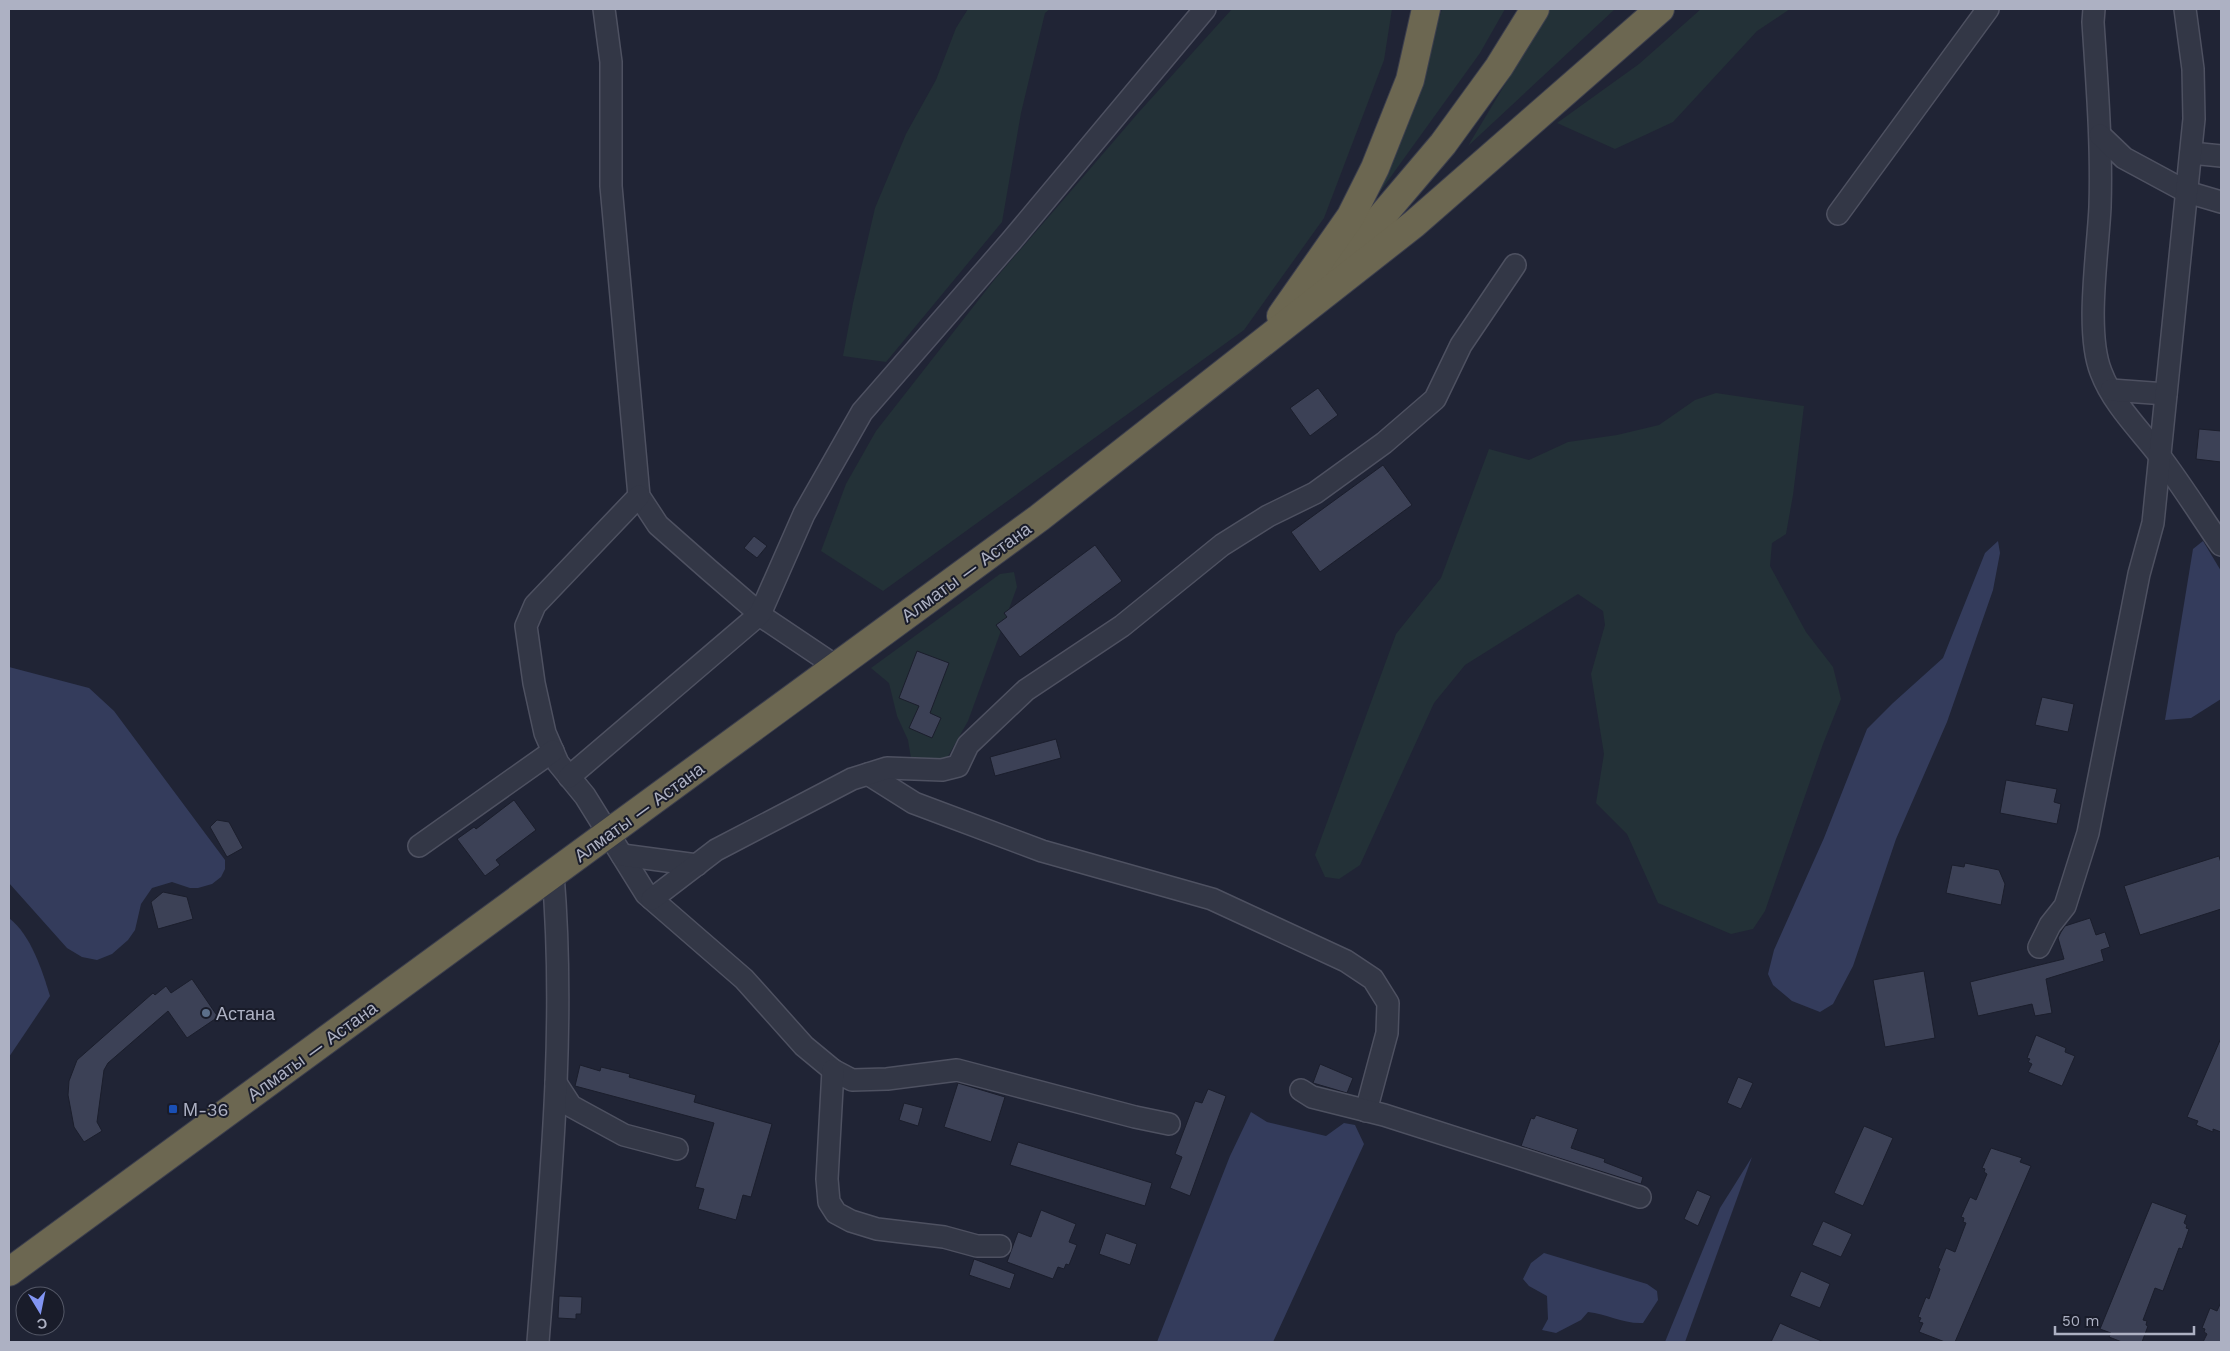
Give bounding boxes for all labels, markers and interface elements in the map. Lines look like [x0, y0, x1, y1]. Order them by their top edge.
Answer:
street label: Алматы — Астана [897, 517, 1036, 626]
street label: Алматы — Астана [570, 757, 709, 866]
street label: Алматы — Астана [243, 996, 382, 1105]
place label: Астана [216, 1003, 276, 1024]
marker: Астана [200, 1007, 212, 1019]
place label: М-36 [183, 1099, 228, 1120]
marker: М-36 [167, 1103, 179, 1115]
north arrow [15, 1286, 65, 1336]
scale bar [2055, 1304, 2194, 1336]
text: 50 m [2062, 1312, 2099, 1330]
text: С [36, 1315, 49, 1333]

